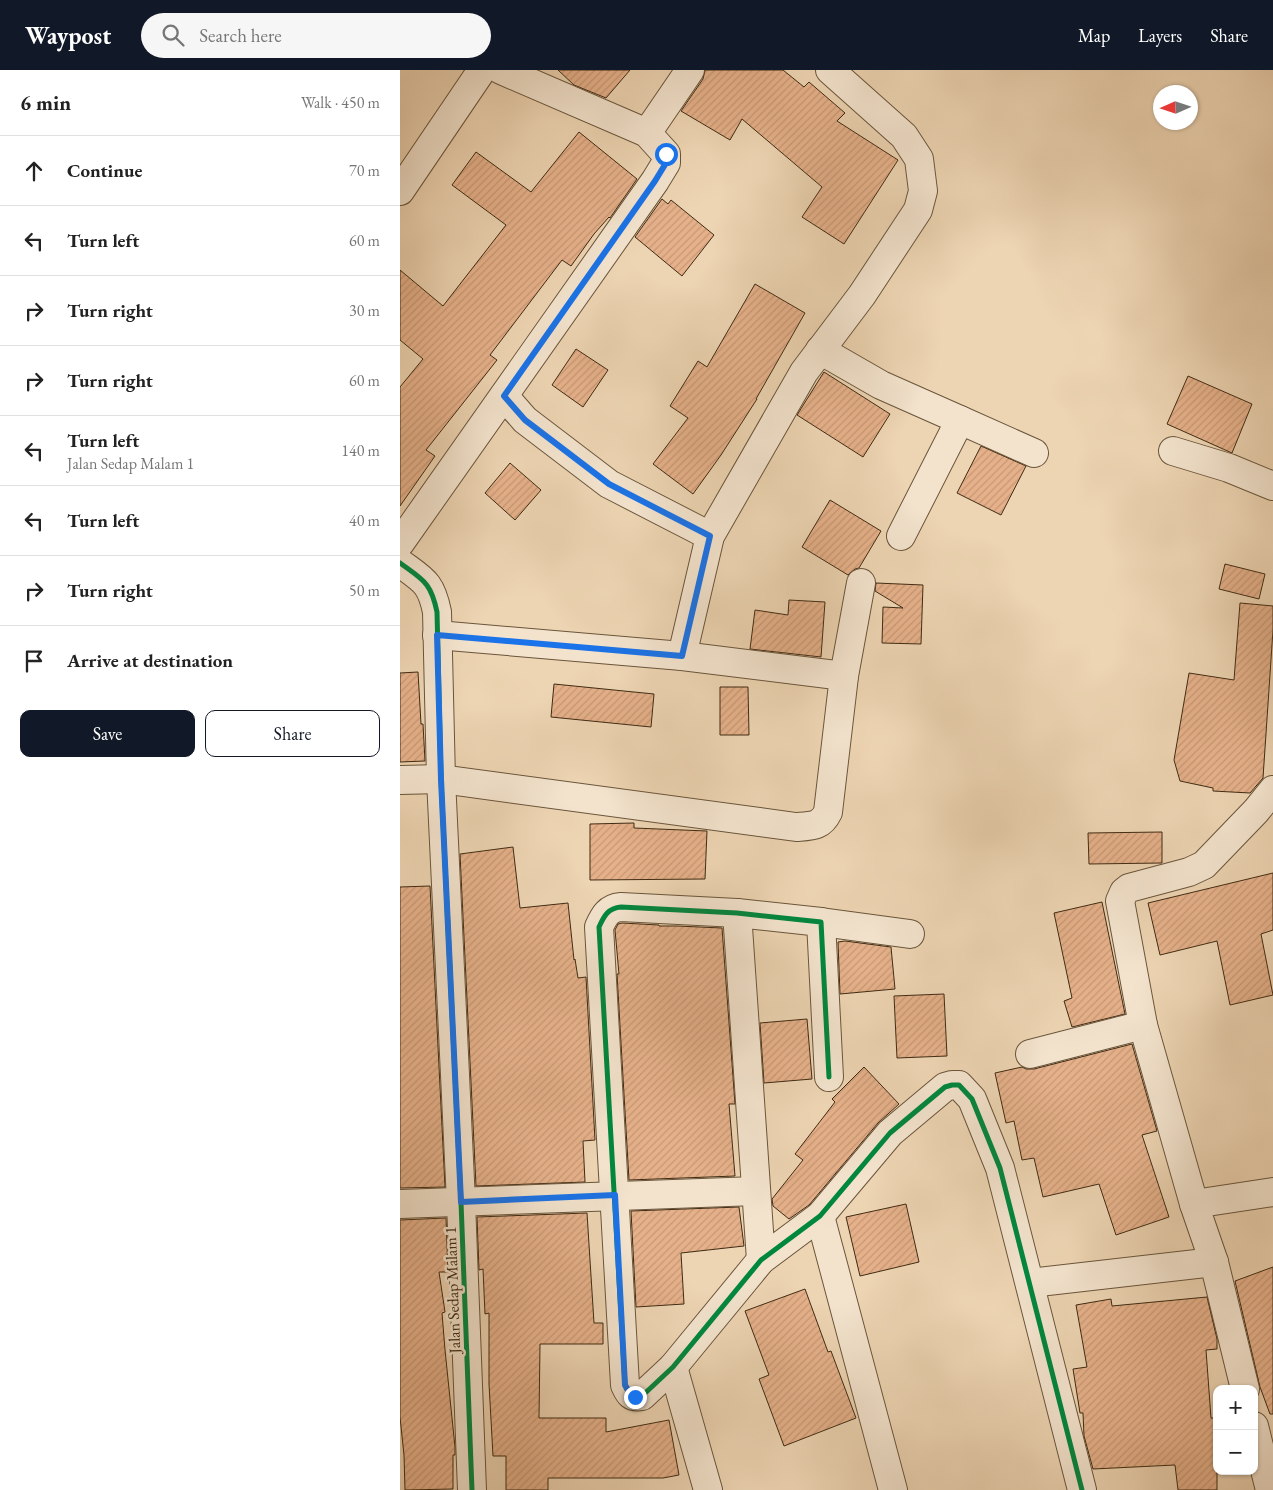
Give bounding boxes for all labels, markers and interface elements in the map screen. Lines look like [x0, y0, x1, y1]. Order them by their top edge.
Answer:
search box [141, 13, 491, 58]
text: Waypost [25, 20, 111, 51]
icon: search [159, 21, 187, 49]
text: Search here [199, 23, 282, 48]
text: Map [1078, 24, 1110, 47]
text: Layers [1138, 24, 1182, 47]
text: Share [1210, 24, 1248, 47]
north arrow [1153, 85, 1198, 130]
text: 6 min [20, 89, 71, 116]
text: Walk · 450 m [301, 92, 380, 113]
route start [655, 143, 678, 166]
icon: ahead [20, 157, 48, 185]
text: Continue [67, 158, 142, 183]
text: 70 m [349, 160, 380, 181]
icon: left [20, 227, 48, 255]
text: Turn left [67, 228, 139, 253]
text: 60 m [349, 230, 380, 251]
icon: right [20, 297, 48, 325]
text: Turn right [67, 298, 153, 323]
text: 30 m [349, 300, 380, 321]
icon: right [20, 367, 48, 395]
text: Turn right [67, 368, 153, 393]
text: 60 m [349, 370, 380, 391]
text: Turn left [67, 428, 139, 453]
icon: left [20, 437, 48, 465]
text: 140 m [341, 440, 380, 461]
text: Jalan Sedap Malam 1 [67, 453, 194, 474]
icon: left [20, 507, 48, 535]
text: Turn left [67, 508, 139, 533]
text: 40 m [349, 510, 380, 531]
icon: right [20, 577, 48, 605]
text: Turn right [67, 578, 153, 603]
text: 50 m [349, 580, 380, 601]
icon: arrive [20, 647, 48, 675]
text: Arrive at destination [67, 648, 233, 673]
button: Save [20, 710, 195, 757]
button: Share [205, 710, 380, 757]
street label: Jalan Sedap Malam 1 [440, 1226, 465, 1356]
map controls [1213, 1385, 1258, 1475]
button: + [1213, 1385, 1258, 1430]
route end [624, 1386, 647, 1409]
button: − [1213, 1430, 1258, 1475]

